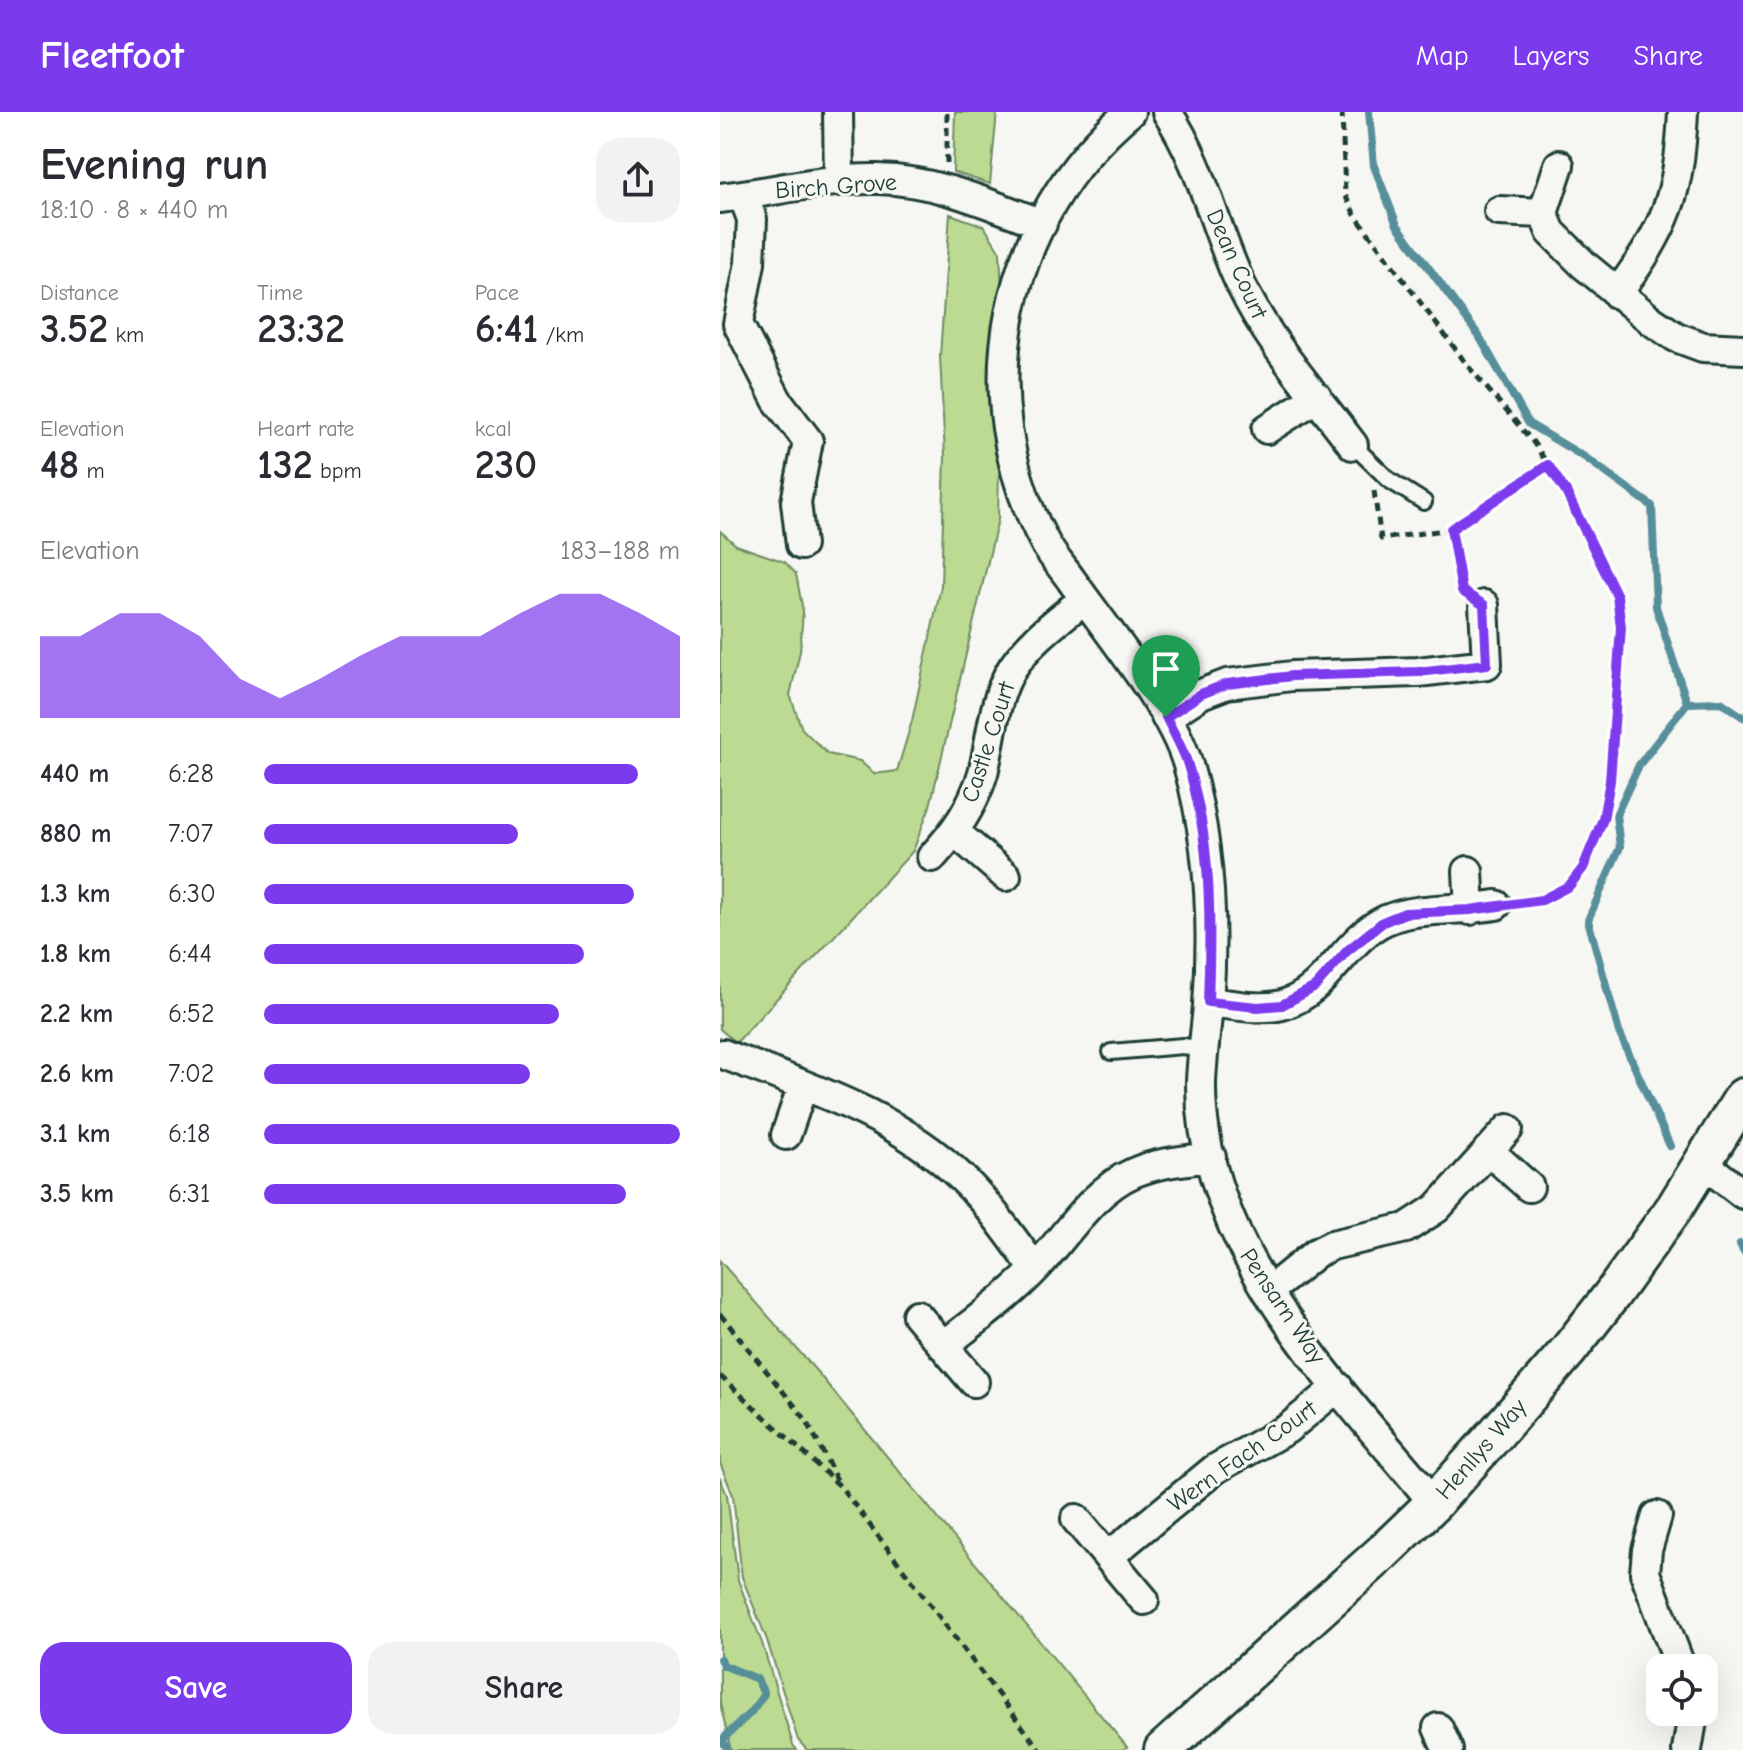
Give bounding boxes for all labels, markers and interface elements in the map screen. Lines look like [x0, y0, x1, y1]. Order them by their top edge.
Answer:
text: Fleetfoot [40, 34, 184, 78]
text: Map [1416, 40, 1469, 72]
text: Layers [1513, 40, 1589, 72]
text: Share [1633, 40, 1703, 72]
button: share [596, 138, 680, 222]
text: Evening run [40, 139, 268, 190]
street label: Birch Grove [774, 168, 898, 204]
text: 18:10 · 8 × 440 m [40, 195, 228, 225]
street label: Dean Court [1200, 205, 1274, 324]
text: Distance [40, 280, 119, 306]
text: Time [257, 280, 303, 306]
text: Pace [475, 280, 519, 306]
text: 3.52 [40, 306, 108, 352]
text: 23:32 [257, 306, 345, 352]
text: 6:41 [475, 306, 538, 352]
text: km [108, 322, 144, 348]
text: /km [538, 322, 584, 348]
text: Elevation [40, 416, 124, 442]
text: Heart rate [257, 416, 354, 442]
text: kcal [475, 416, 512, 442]
text: 48 [40, 442, 79, 488]
text: 132 [257, 442, 313, 488]
text: 230 [475, 442, 537, 488]
text: m [79, 458, 105, 484]
text: bpm [313, 458, 362, 484]
text: Elevation [40, 536, 140, 566]
text: 183–188 m [560, 536, 680, 566]
pin [1132, 635, 1200, 717]
icon: arrive [1144, 647, 1188, 691]
street label: Castle Court [955, 677, 1021, 806]
text: 440 m [40, 759, 109, 789]
text: 6:28 [168, 759, 214, 789]
text: 880 m [40, 819, 111, 849]
text: 7:07 [168, 819, 213, 849]
text: 1.3 km [40, 879, 110, 909]
text: 6:30 [168, 879, 216, 909]
text: 1.8 km [40, 939, 111, 969]
text: 6:44 [168, 939, 212, 969]
text: 2.2 km [40, 999, 113, 1029]
text: 6:52 [168, 999, 215, 1029]
text: 2.6 km [40, 1059, 114, 1089]
text: 7:02 [168, 1059, 214, 1089]
text: 3.1 km [40, 1119, 110, 1149]
text: 6:18 [168, 1119, 210, 1149]
text: 3.5 km [40, 1179, 114, 1209]
text: 6:31 [168, 1179, 210, 1209]
street label: Pensarn Way [1234, 1243, 1332, 1369]
street label: Henllys Way [1430, 1393, 1532, 1505]
street label: Wern Fach Court [1162, 1394, 1323, 1518]
button: Save [40, 1642, 352, 1734]
button: Share [368, 1642, 680, 1734]
map controls [1646, 1654, 1718, 1726]
button: locate [1646, 1654, 1718, 1726]

